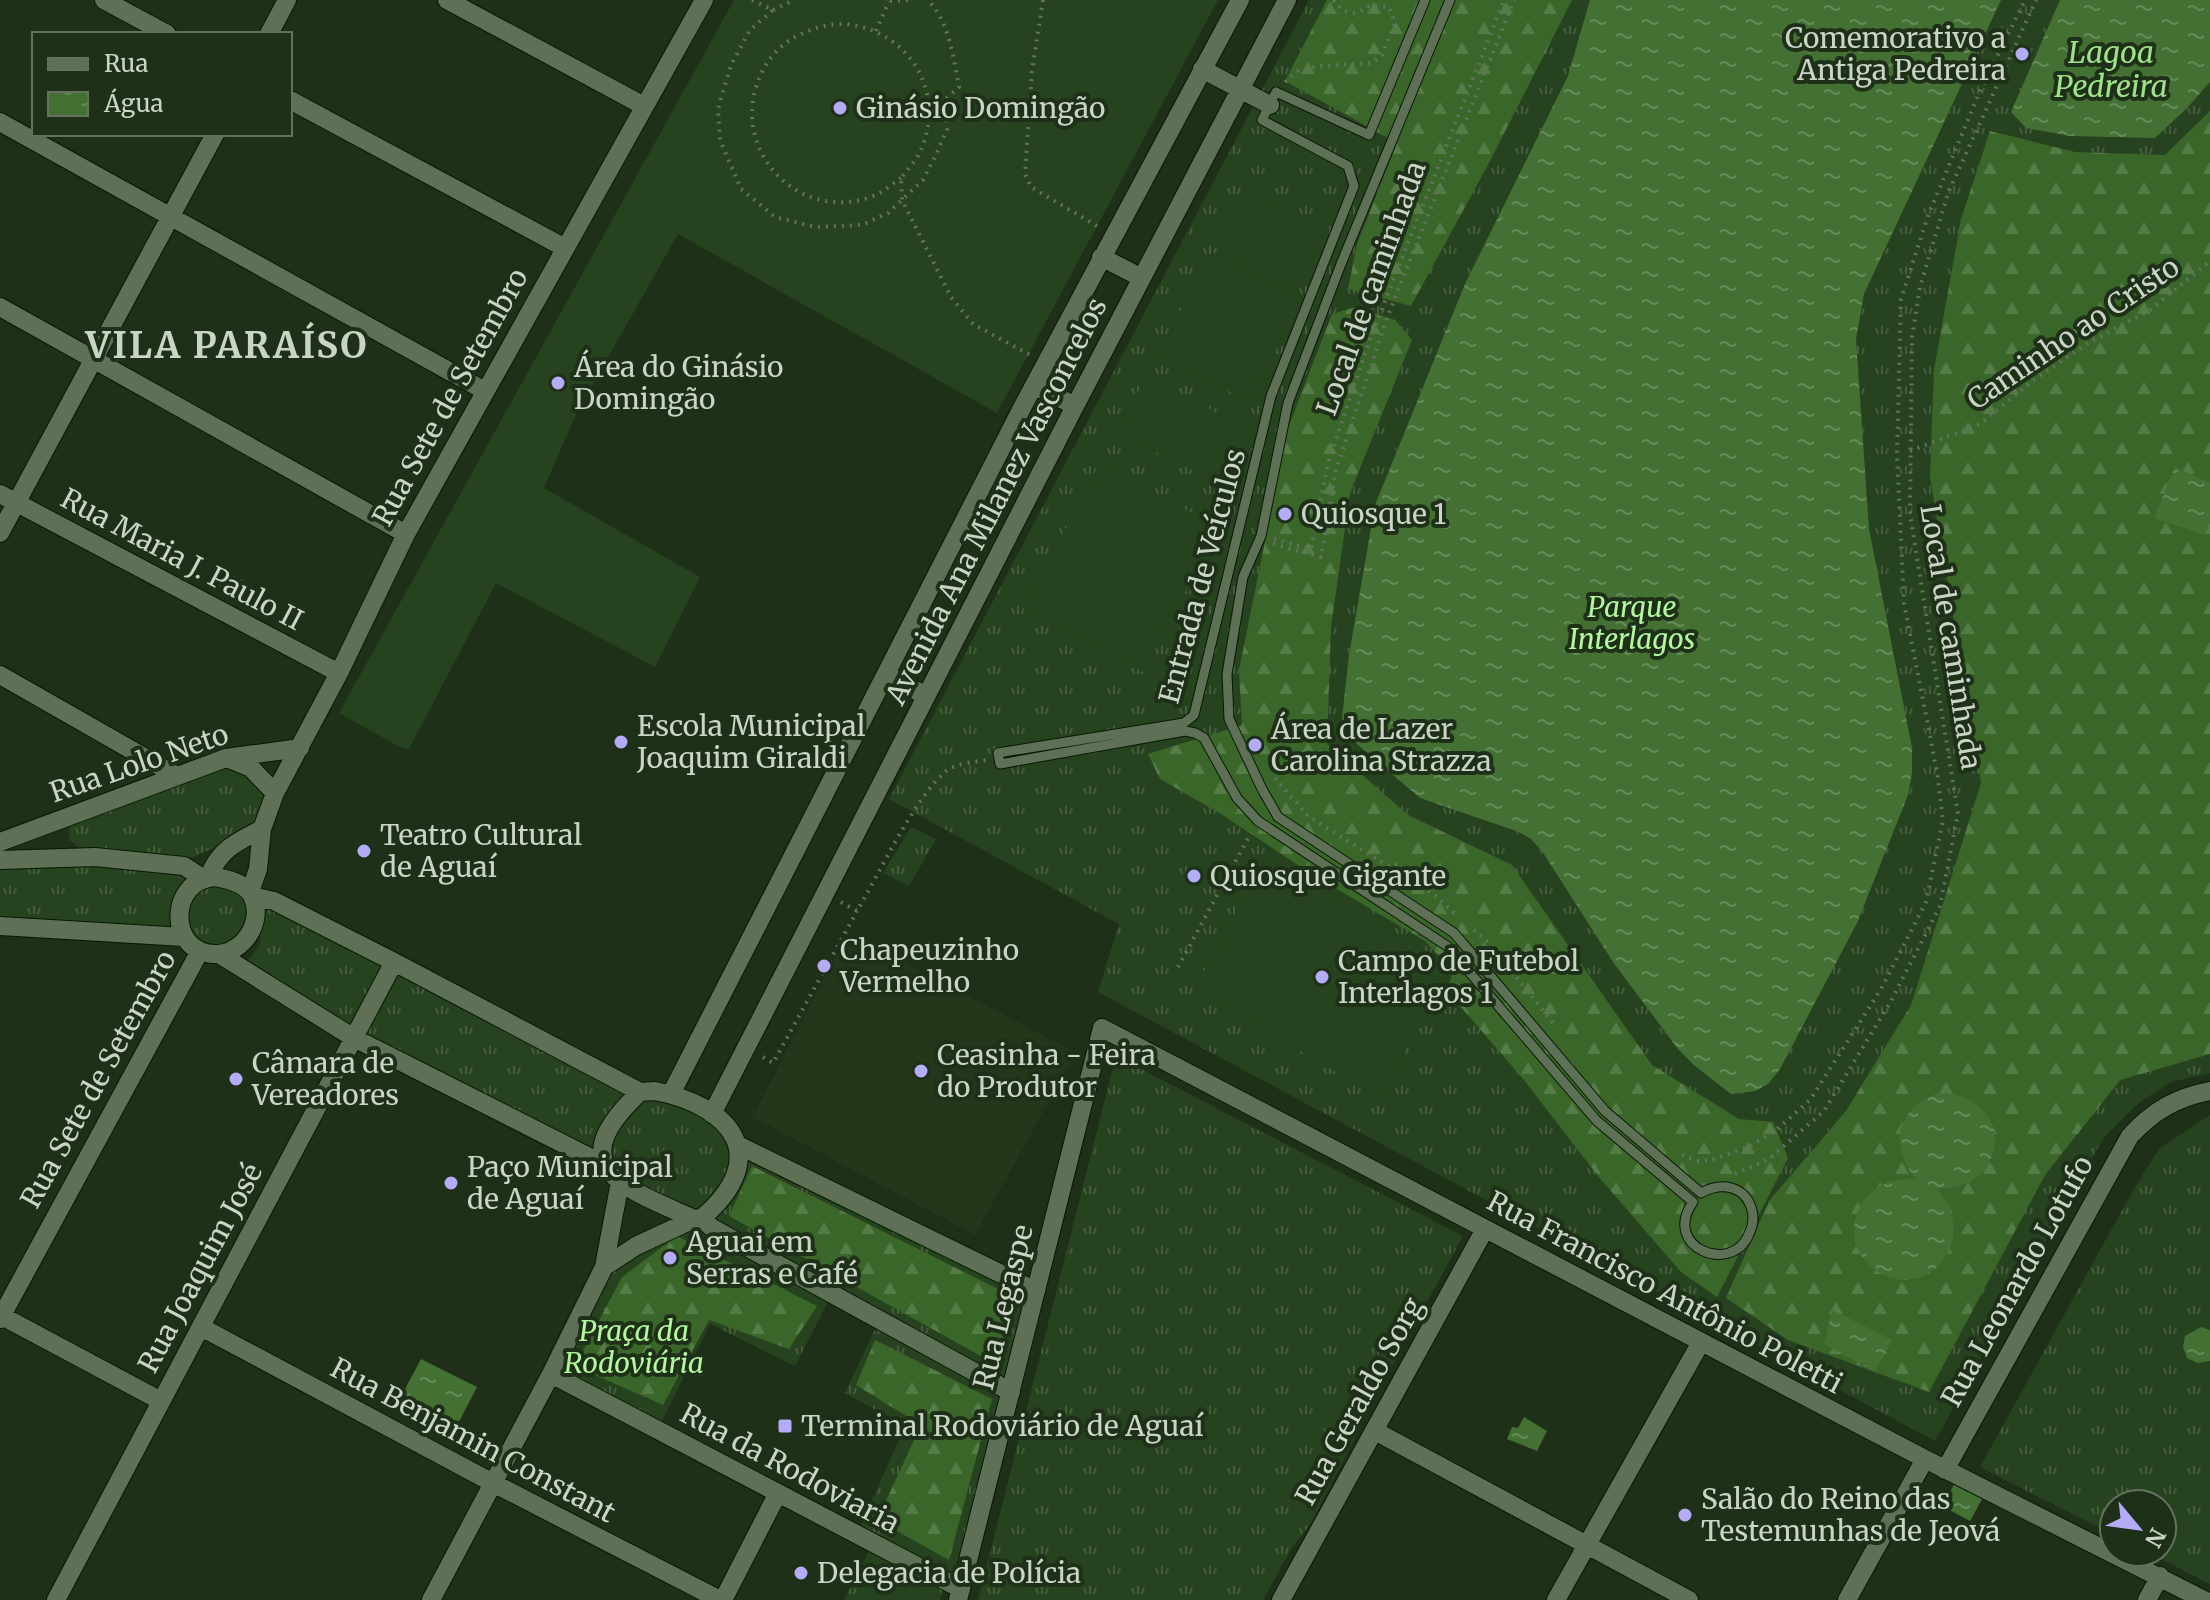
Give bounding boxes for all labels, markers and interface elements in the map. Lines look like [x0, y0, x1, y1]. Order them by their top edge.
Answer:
place label: Comemorativo a Antiga Pedreira [1785, 20, 2006, 88]
legend [32, 32, 292, 136]
water label: Lagoa Pedreira [2054, 33, 2168, 105]
marker: Comemorativo a Antiga Pedreira [2013, 45, 2031, 63]
text: Rua [104, 48, 148, 79]
text: Água [103, 88, 164, 119]
place label: Ginásio Domingão [856, 90, 1105, 126]
marker: Ginásio Domingão [831, 99, 849, 117]
street label: Local de caminhada [1308, 156, 1434, 420]
street label: Caminho ao Cristo [1960, 249, 2186, 417]
street label: Rua Sete de Setembro [364, 262, 536, 532]
street label: Avenida Ana Milanez Vasconcelos [877, 292, 1115, 711]
district label: VILA PARAÍSO [84, 321, 369, 368]
place label: Área do Ginásio Domingão [573, 349, 783, 417]
marker: Área do Ginásio Domingão [549, 374, 567, 392]
street label: Entrada de Veículos [1151, 445, 1253, 707]
street label: Rua Maria J. Paulo II [55, 480, 309, 638]
place label: Quiosque 1 [1301, 496, 1446, 532]
street label: Local de caminhada [1912, 502, 1990, 772]
marker: Quiosque 1 [1276, 505, 1294, 523]
park label: Parque Interlagos [1569, 589, 1695, 657]
place label: Escola Municipal Joaquim Giraldi [636, 708, 866, 776]
place label: Área de Lazer Carolina Strazza [1270, 711, 1491, 779]
street label: Rua Lolo Neto [45, 716, 233, 810]
marker: Escola Municipal Joaquim Giraldi [612, 733, 630, 751]
marker: Área de Lazer Carolina Strazza [1246, 736, 1264, 754]
place label: Teatro Cultural de Aguaí [380, 817, 582, 885]
marker: Teatro Cultural de Aguaí [355, 842, 373, 860]
place label: Quiosque Gigante [1210, 858, 1446, 894]
marker: Quiosque Gigante [1185, 867, 1203, 885]
place label: Chapeuzinho Vermelho [839, 932, 1019, 1000]
place label: Campo de Futebol Interlagos 1 [1338, 943, 1580, 1011]
street label: Rua Sete de Setembro [12, 944, 184, 1214]
marker: Chapeuzinho Vermelho [815, 957, 833, 975]
marker: Campo de Futebol Interlagos 1 [1313, 968, 1331, 986]
place label: Ceasinha - Feira do Produtor [937, 1037, 1156, 1105]
place label: Câmara de Vereadores [251, 1045, 399, 1113]
marker: Ceasinha - Feira do Produtor [912, 1062, 930, 1080]
marker: Câmara de Vereadores [227, 1070, 245, 1088]
place label: Paço Municipal de Aguaí [467, 1149, 673, 1217]
street label: Rua Leonardo Lotufo [1933, 1149, 2101, 1413]
street label: Rua Joaquim José [130, 1157, 270, 1379]
marker: Paço Municipal de Aguaí [442, 1174, 460, 1192]
street label: Rua Francisco Antônio Poletti [1481, 1183, 1849, 1401]
street label: Rua Legaspe [965, 1221, 1041, 1393]
place label: Aguai em Serras e Café [685, 1224, 858, 1292]
marker: Aguai em Serras e Café [661, 1249, 679, 1267]
street label: Rua Geraldo Sorg [1287, 1291, 1431, 1511]
park label: Praça da Rodoviária [564, 1313, 704, 1381]
street label: Rua Benjamin Constant [324, 1350, 622, 1530]
street label: Rua da Rodoviaria [674, 1395, 906, 1541]
place label: Terminal Rodoviário de Aguaí [801, 1408, 1204, 1444]
marker: Terminal Rodoviário de Aguaí [776, 1417, 794, 1435]
place label: Salão do Reino das Testemunhas de Jeová [1701, 1481, 2000, 1549]
north arrow [2098, 1488, 2178, 1568]
marker: Salão do Reino das Testemunhas de Jeová [1676, 1506, 1694, 1524]
text: N [2139, 1523, 2172, 1553]
place label: Delegacia de Polícia [817, 1555, 1081, 1591]
marker: Delegacia de Polícia [792, 1564, 810, 1582]

